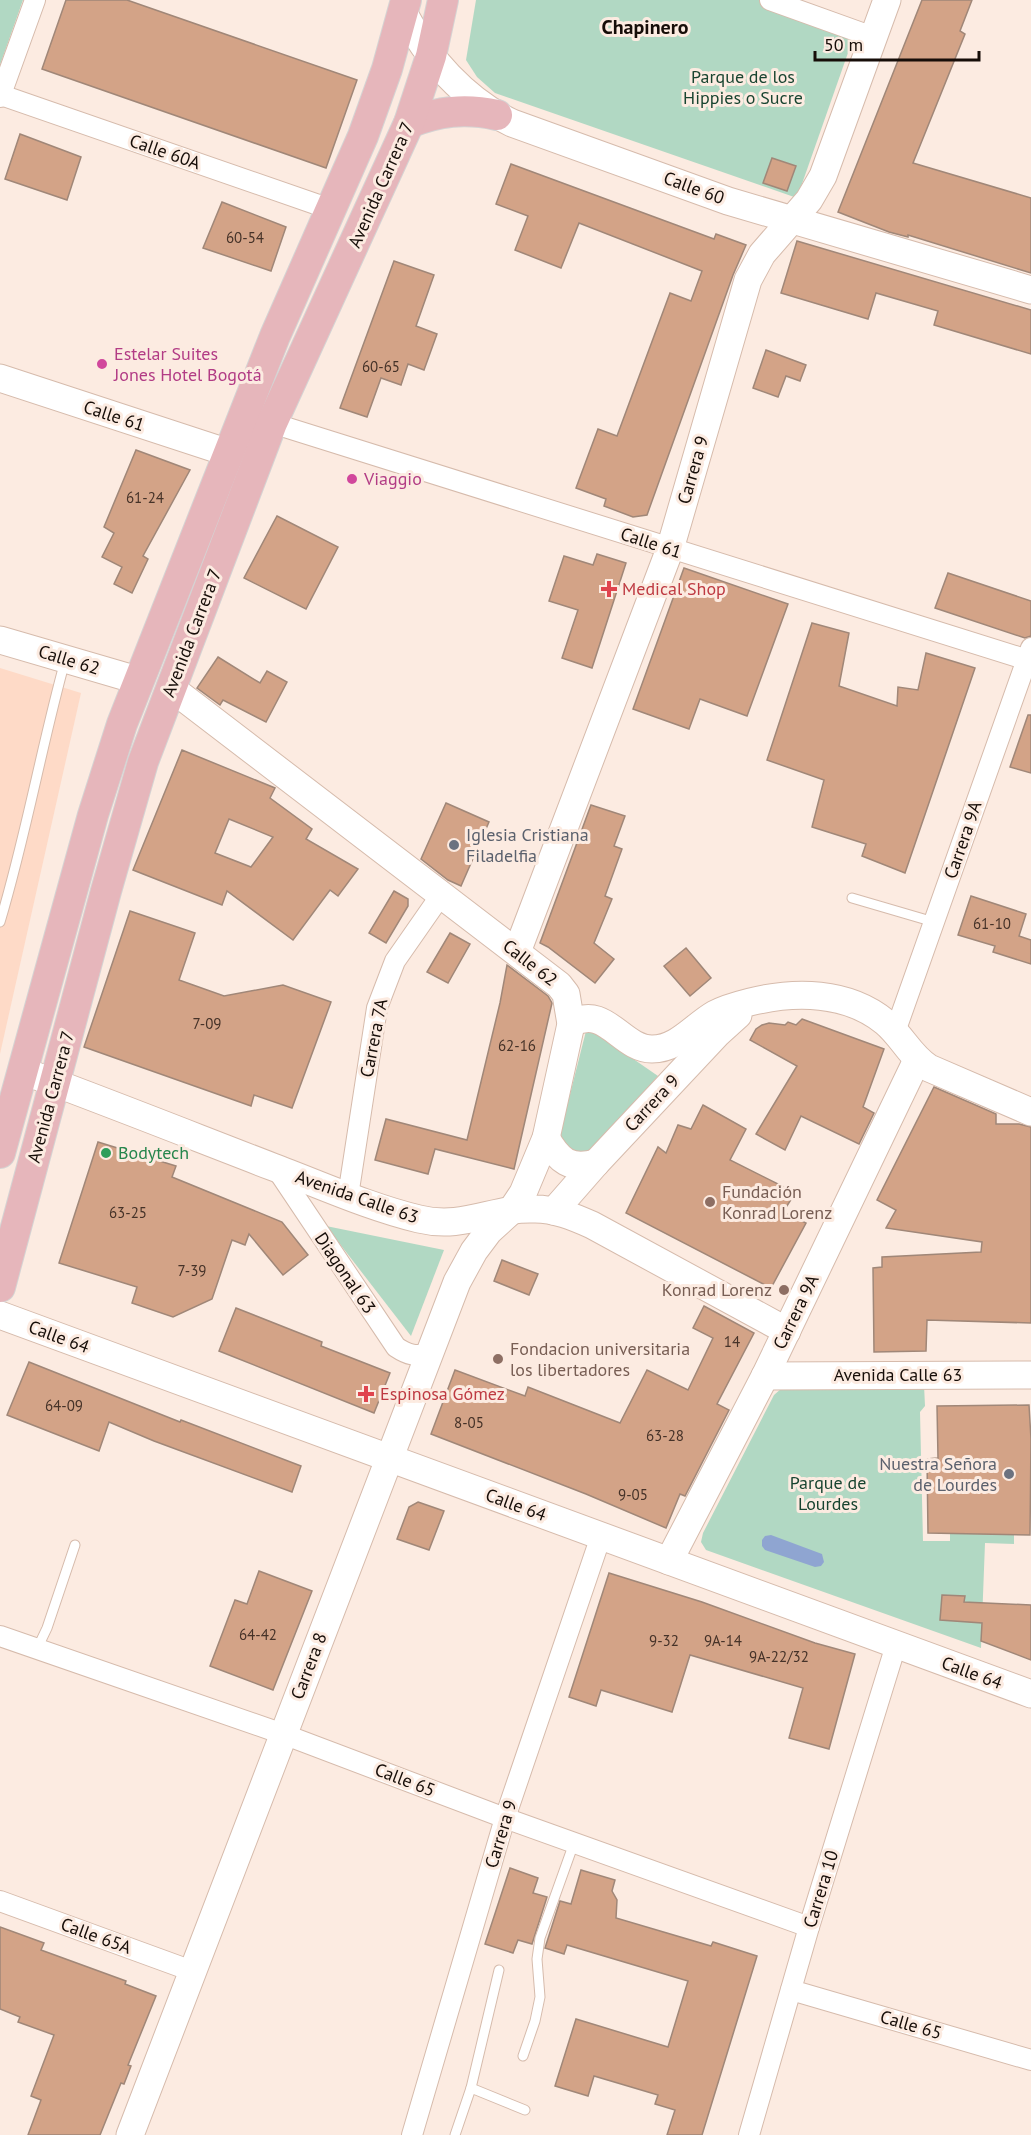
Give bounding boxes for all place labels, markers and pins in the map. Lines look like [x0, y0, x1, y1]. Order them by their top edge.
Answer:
place label: Estelar Suites Jones Hotel Bogotá [113, 342, 262, 386]
marker: Estelar Suites Jones Hotel Bogotá [95, 357, 109, 371]
place label: Viaggio [363, 467, 422, 490]
marker: Viaggio [345, 472, 359, 486]
place label: Medical Shop [622, 577, 726, 600]
marker: Medical Shop [600, 580, 618, 598]
place label: Iglesia Cristiana Filadelfia [466, 823, 589, 867]
marker: Iglesia Cristiana Filadelfia [447, 838, 461, 852]
place label: Bodytech [118, 1141, 189, 1164]
marker: Bodytech [99, 1146, 113, 1160]
place label: Fundación Konrad Lorenz [722, 1180, 832, 1224]
marker: Fundación Konrad Lorenz [703, 1195, 717, 1209]
place label: Konrad Lorenz [662, 1278, 772, 1301]
marker: Konrad Lorenz [777, 1283, 791, 1297]
place label: Fondacion universitaria los libertadores [510, 1337, 690, 1381]
marker: Fondacion universitaria los libertadores [491, 1352, 505, 1366]
place label: Espinosa Gómez [380, 1382, 505, 1405]
marker: Espinosa Gómez [357, 1385, 375, 1403]
place label: Nuestra Señora de Lourdes [879, 1452, 997, 1496]
marker: Nuestra Señora de Lourdes [1002, 1467, 1016, 1481]

